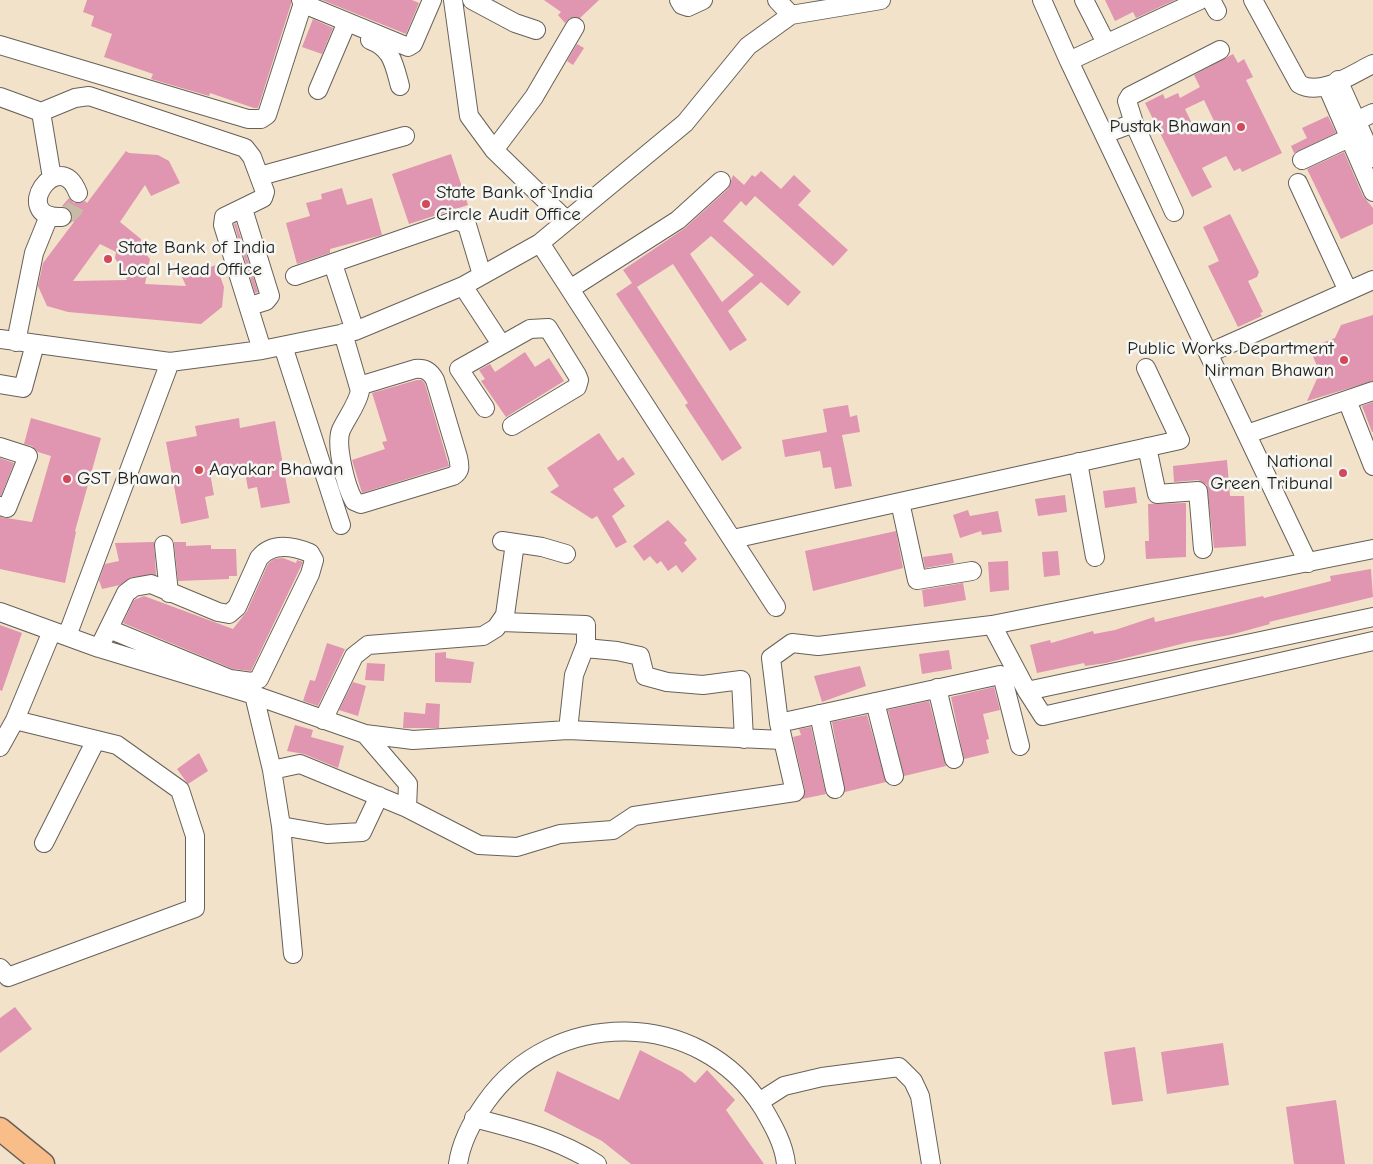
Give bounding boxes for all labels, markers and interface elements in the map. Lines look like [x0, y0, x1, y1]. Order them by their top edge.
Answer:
place label: Pustak Bhawan [1109, 116, 1231, 138]
marker: Pustak Bhawan [1235, 121, 1247, 133]
place label: State Bank of India Circle Audit Office [436, 182, 593, 226]
marker: State Bank of India Circle Audit Office [420, 198, 432, 210]
place label: State Bank of India Local Head Office [118, 237, 275, 281]
marker: State Bank of India Local Head Office [102, 253, 114, 265]
place label: Public Works Department Nirman Bhawan [1127, 338, 1334, 382]
marker: Public Works Department Nirman Bhawan [1338, 354, 1350, 366]
place label: National Green Tribunal [1210, 451, 1333, 495]
place label: Aayakar Bhawan [209, 459, 343, 481]
marker: Aayakar Bhawan [193, 464, 205, 476]
marker: National Green Tribunal [1337, 467, 1349, 479]
place label: GST Bhawan [77, 468, 180, 490]
marker: GST Bhawan [61, 473, 73, 485]

